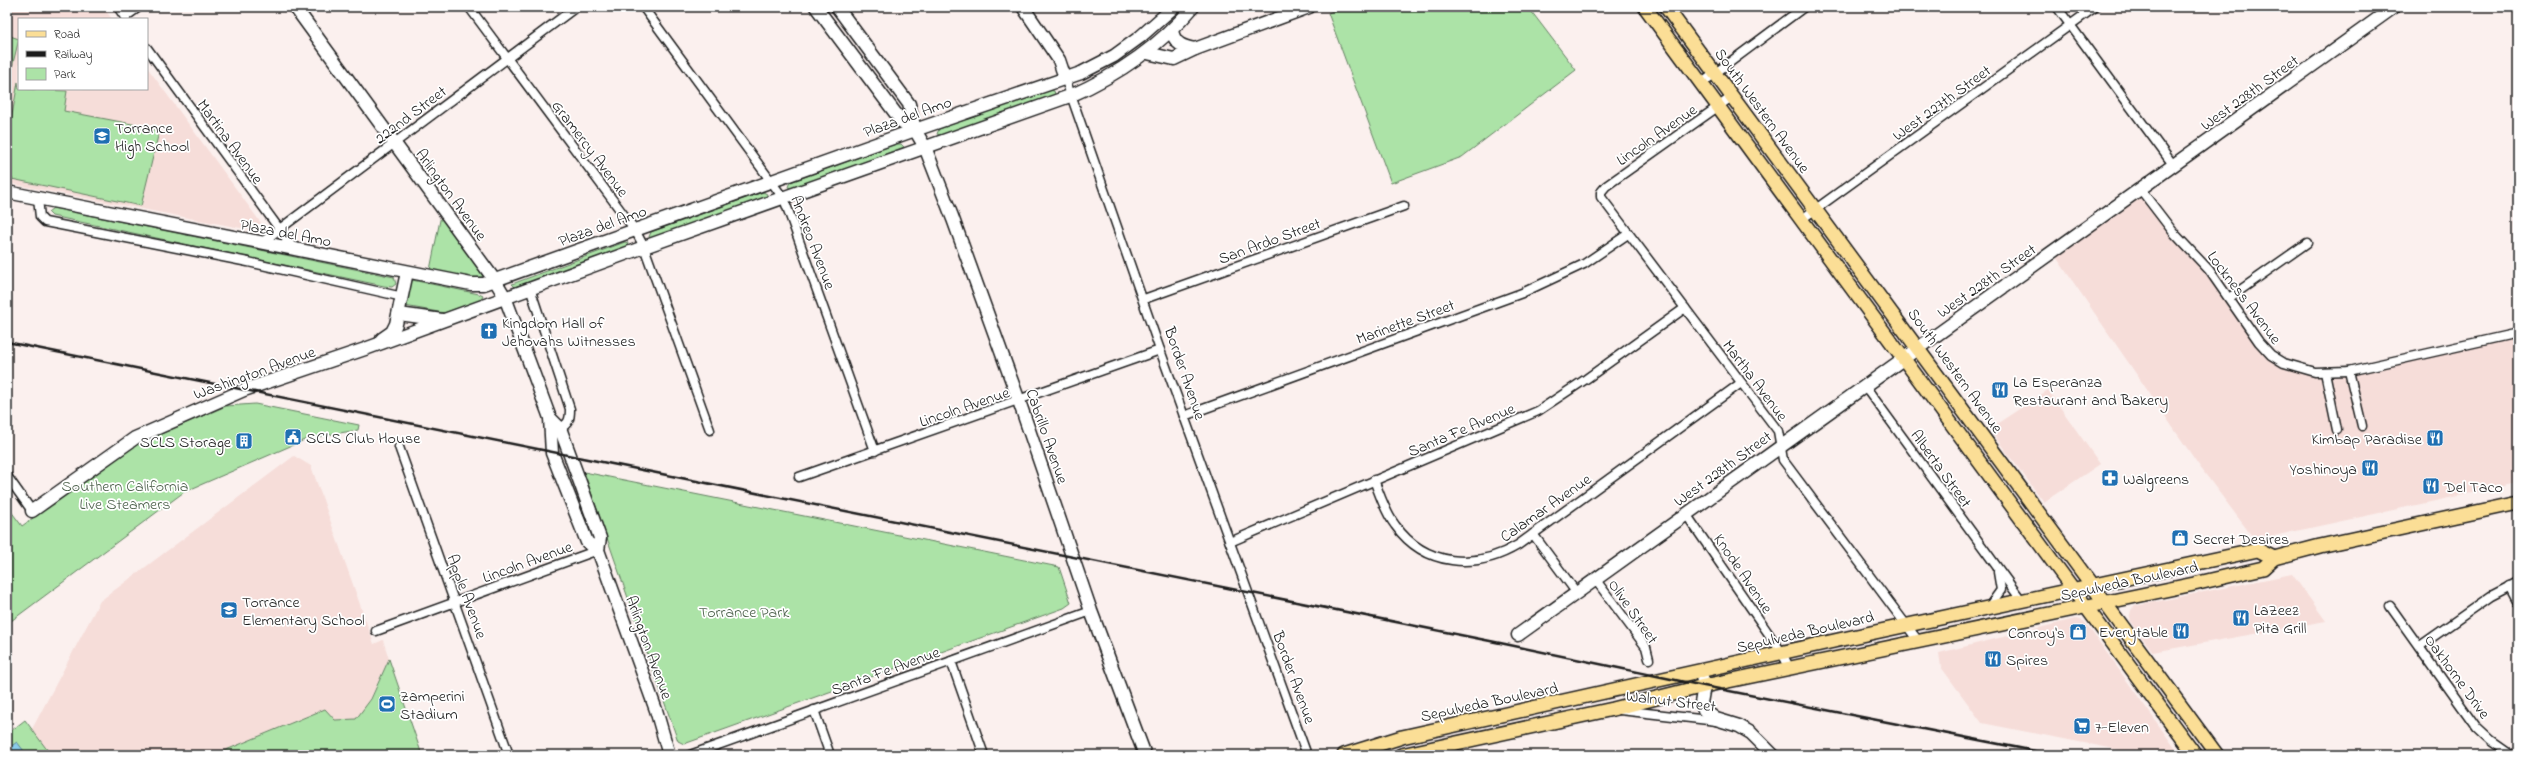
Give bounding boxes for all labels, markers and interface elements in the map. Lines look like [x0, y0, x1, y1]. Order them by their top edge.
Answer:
legend [18, 18, 148, 90]
text: Road [54, 26, 80, 44]
street label: South Western Avenue [1708, 44, 1816, 179]
text: Railway [54, 46, 93, 65]
street label: West 228th Street [2196, 49, 2305, 138]
street label: West 227th Street [1888, 59, 1997, 148]
text: Park [54, 66, 76, 84]
street label: 222nd Street [370, 80, 453, 151]
street label: Plaza del Amo [860, 91, 955, 145]
street label: Martina Avenue [190, 95, 269, 190]
street label: Gramercy Avenue [545, 96, 634, 203]
street label: Lincoln Avenue [1612, 98, 1703, 172]
place label: Torrance High School [115, 117, 189, 159]
school or university icon: Torrance High School [92, 126, 112, 146]
street label: Arlington Avenue [409, 144, 493, 247]
street label: Andreo Avenue [783, 192, 841, 294]
street label: Plaza del Amo [555, 200, 650, 254]
street label: San Ardo Street [1215, 212, 1325, 271]
street label: Plaza del Amo [238, 213, 333, 255]
street label: West 228th Street [1933, 238, 2042, 325]
street label: Lockness Avenue [2200, 246, 2287, 351]
street label: Marinette Street [1353, 294, 1459, 352]
street label: South Western Avenue [1901, 304, 2009, 439]
place label: Kingdom Hall of Jehovahs Witnesses [502, 312, 636, 354]
church icon: Kingdom Hall of Jehovahs Witnesses [479, 321, 499, 341]
street label: Border Avenue [1157, 323, 1212, 424]
street label: Martha Avenue [1716, 335, 1794, 428]
street label: Washington Avenue [190, 340, 320, 407]
place label: La Esperanza Restaurant and Bakery [2013, 371, 2168, 413]
restaurant icon: La Esperanza Restaurant and Bakery [1990, 380, 2010, 400]
street label: Lincoln Avenue [916, 381, 1014, 435]
street label: Cabrillo Avenue [1019, 386, 1074, 488]
street label: Santa Fe Avenue [1405, 397, 1520, 464]
street label: West 228th Street [1669, 425, 1778, 514]
street label: Alberta Street [1904, 425, 1977, 514]
public building icon: SCLS Club House [283, 427, 303, 447]
place label: SCLS Club House [306, 427, 421, 451]
place label: Kimbap Paradise [2311, 428, 2423, 452]
restaurant icon: Kimbap Paradise [2425, 428, 2445, 448]
place label: SCLS Storage [140, 431, 232, 455]
building icon: SCLS Storage [234, 431, 254, 451]
place label: Yoshinoya [2289, 458, 2357, 482]
restaurant icon: Yoshinoya [2360, 458, 2380, 478]
street label: Calamar Avenue [1496, 468, 1597, 549]
pharmacy icon: Walgreens [2100, 468, 2120, 488]
place label: Walgreens [2123, 468, 2189, 492]
park label: Southern California Live Steamers [62, 475, 188, 517]
restaurant icon: Del Taco [2421, 476, 2441, 496]
place label: Del Taco [2443, 476, 2503, 500]
shop icon: Secret Desires [2170, 528, 2190, 548]
place label: Secret Desires [2193, 528, 2289, 552]
street label: Knode Avenue [1707, 529, 1778, 620]
street label: Lincoln Avenue [479, 535, 577, 590]
street label: Apple Avenue [440, 551, 493, 643]
street label: Sepulveda Boulevard [2058, 556, 2200, 608]
street label: Olive Street [1601, 575, 1664, 650]
place label: Torrance Elementary School [242, 591, 365, 633]
street label: Arlington Avenue [618, 592, 678, 704]
place label: LaZeez Pita Grill [2254, 599, 2307, 641]
school or university icon: Torrance Elementary School [219, 600, 239, 620]
park label: Torrance Park [699, 601, 790, 625]
street label: Sepulveda Boulevard [1734, 605, 1876, 660]
restaurant icon: LaZeez Pita Grill [2231, 608, 2251, 628]
place label: Everytable [2099, 621, 2169, 645]
restaurant icon: Everytable [2171, 621, 2191, 641]
place label: Conroy's [2008, 622, 2065, 646]
shop icon: Conroy's [2068, 622, 2088, 642]
street label: Border Avenue [1265, 627, 1321, 728]
street label: Oakhorne Drive [2417, 630, 2496, 725]
street label: Santa Fe Avenue [828, 641, 944, 703]
restaurant icon: Spires [1983, 649, 2003, 669]
place label: Spires [2006, 649, 2048, 673]
street label: Sepulveda Boulevard [1418, 677, 1560, 729]
place label: Zamperini Stadium [400, 685, 465, 727]
street label: Walnut Street [1624, 685, 1718, 719]
sports icon: Zamperini Stadium [377, 694, 397, 714]
supermarket icon: 7-Eleven [2072, 716, 2092, 736]
place label: 7-Eleven [2095, 716, 2149, 740]

